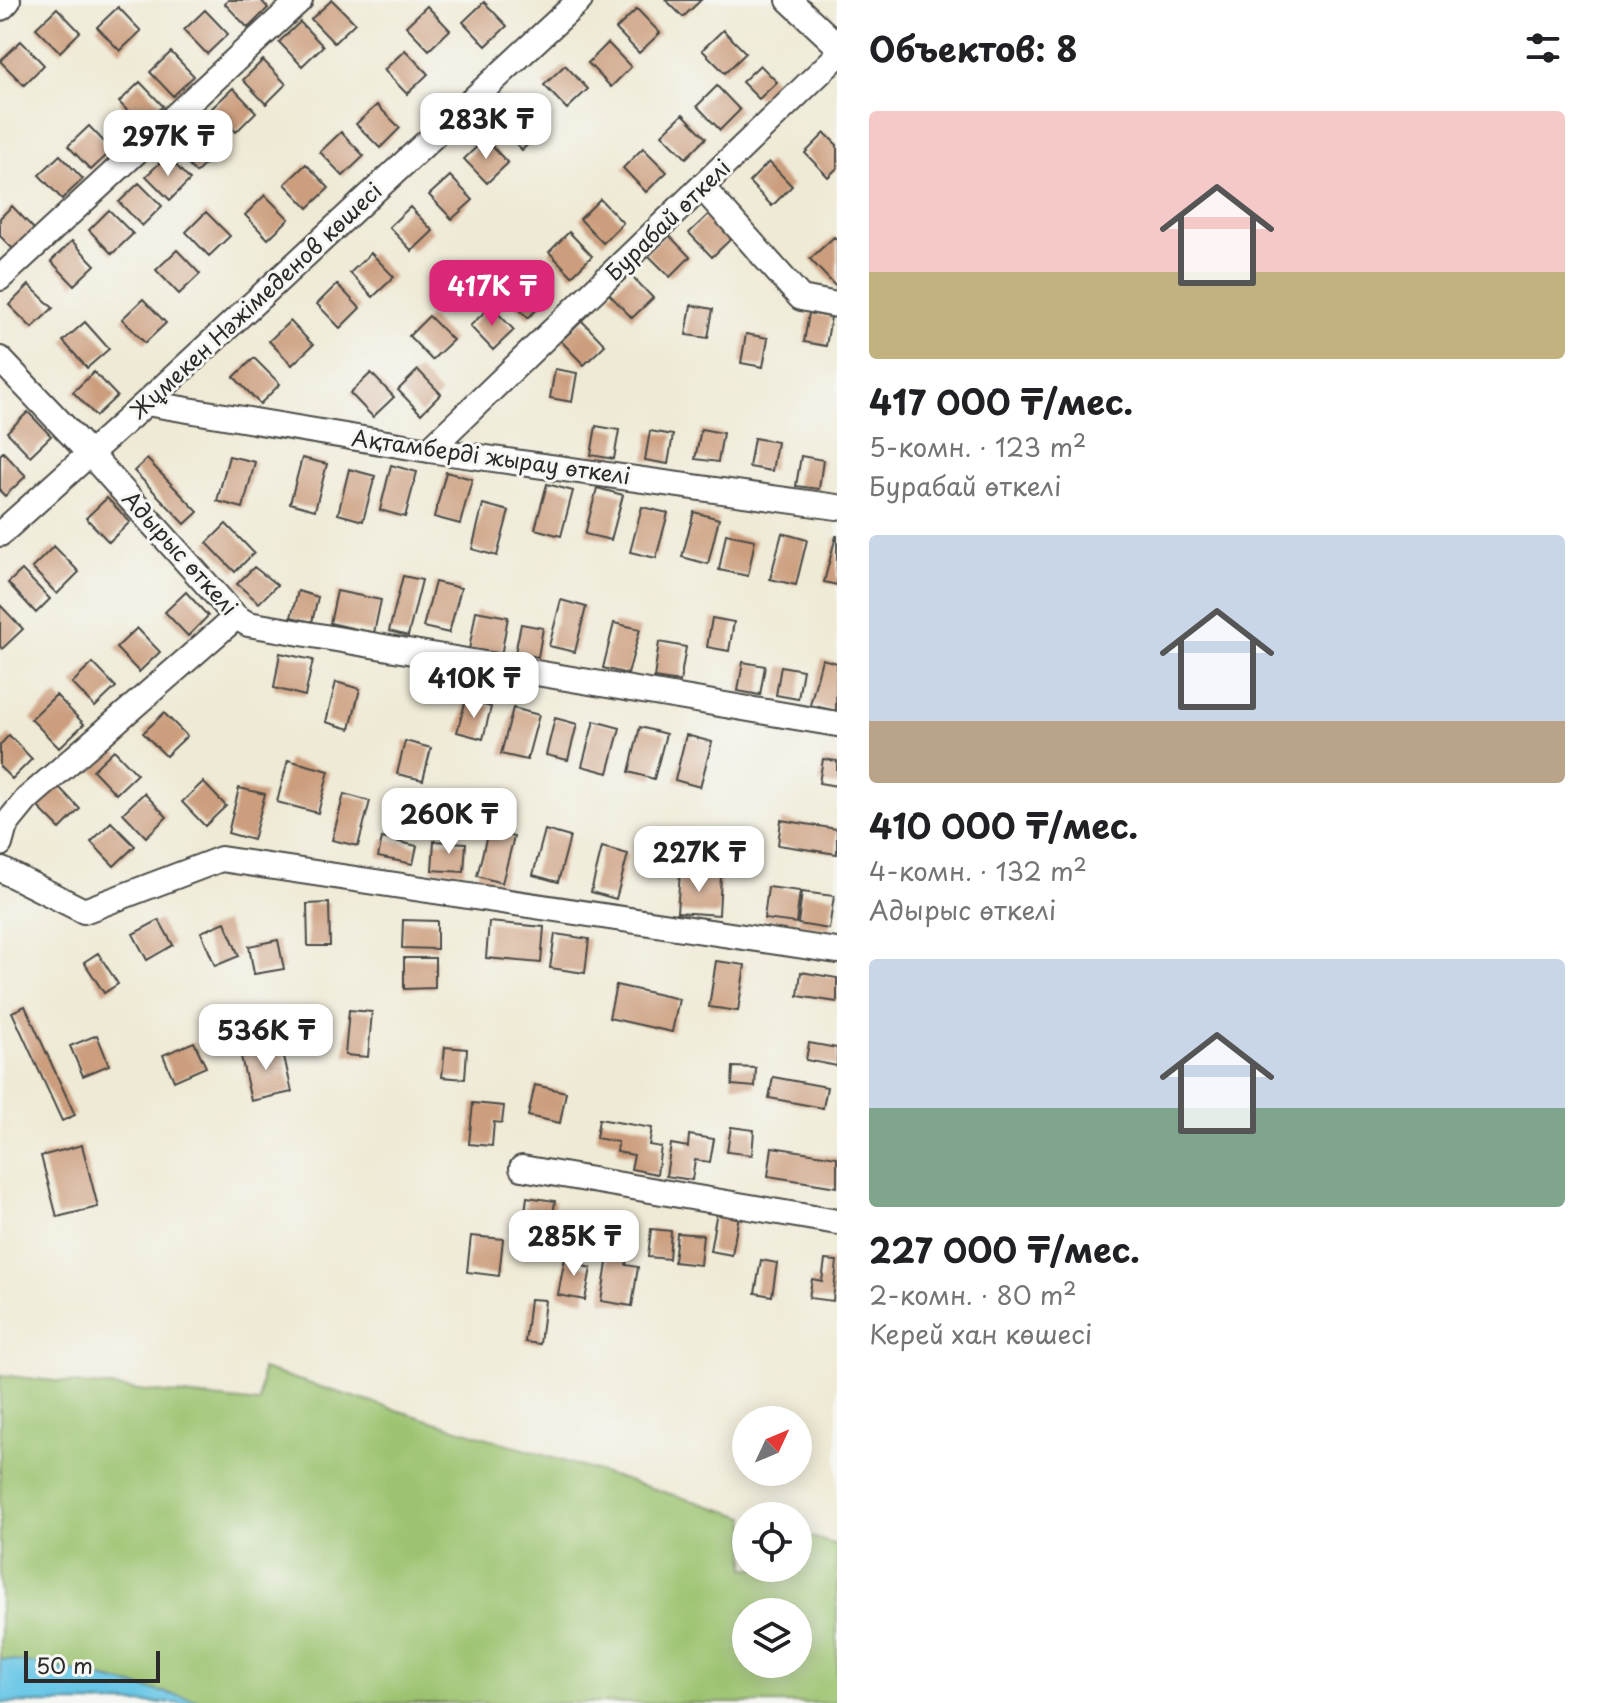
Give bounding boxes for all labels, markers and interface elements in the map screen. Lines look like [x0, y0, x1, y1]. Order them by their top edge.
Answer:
text: Объектов: 8 [869, 22, 1078, 74]
icon: filters [1521, 26, 1565, 70]
pin: 283K ₸ [421, 93, 551, 161]
text: 283K ₸ [438, 99, 534, 138]
pin: 297K ₸ [103, 110, 233, 178]
text: 297K ₸ [122, 116, 214, 155]
street label: Бурабай өткелі [597, 151, 737, 287]
icon: home [1145, 163, 1289, 307]
street label: Жұмекен Нәжімеденов көшесі [122, 174, 388, 426]
pin: 417K ₸ [427, 260, 557, 328]
text: 417K ₸ [447, 266, 537, 305]
text: 417 000 ₸/мес. [869, 375, 1133, 427]
street label: Ақтамберді жырау өткелі [350, 420, 633, 491]
text: 5-комн. · 123 m² [869, 427, 1086, 466]
text: Бурабай өткелі [869, 466, 1061, 505]
street label: Адырыс өткелі [116, 482, 246, 622]
icon: home [1145, 587, 1289, 731]
pin: 410K ₸ [409, 652, 539, 720]
text: 410K ₸ [428, 658, 520, 697]
pin: 260K ₸ [384, 788, 514, 856]
text: 260K ₸ [400, 794, 498, 833]
text: 410 000 ₸/мес. [869, 799, 1138, 851]
pin: 227K ₸ [634, 826, 764, 894]
text: 227K ₸ [652, 832, 746, 871]
text: 4-комн. · 132 m² [869, 851, 1087, 890]
text: Адырыс өткелі [869, 890, 1056, 929]
pin: 536K ₸ [201, 1004, 331, 1072]
text: 536K ₸ [217, 1010, 315, 1049]
icon: home [1145, 1011, 1289, 1155]
pin: 285K ₸ [509, 1210, 639, 1278]
text: 285K ₸ [527, 1216, 621, 1255]
text: 227 000 ₸/мес. [869, 1223, 1140, 1275]
text: 2-комн. · 80 m² [869, 1275, 1077, 1314]
text: Керей хан көшесі [869, 1314, 1092, 1353]
north arrow [732, 1406, 812, 1486]
map controls [732, 1406, 812, 1678]
button: locate [732, 1502, 812, 1582]
button: layers [732, 1598, 812, 1678]
scale bar [24, 1647, 160, 1683]
text: 50 m [36, 1648, 93, 1681]

